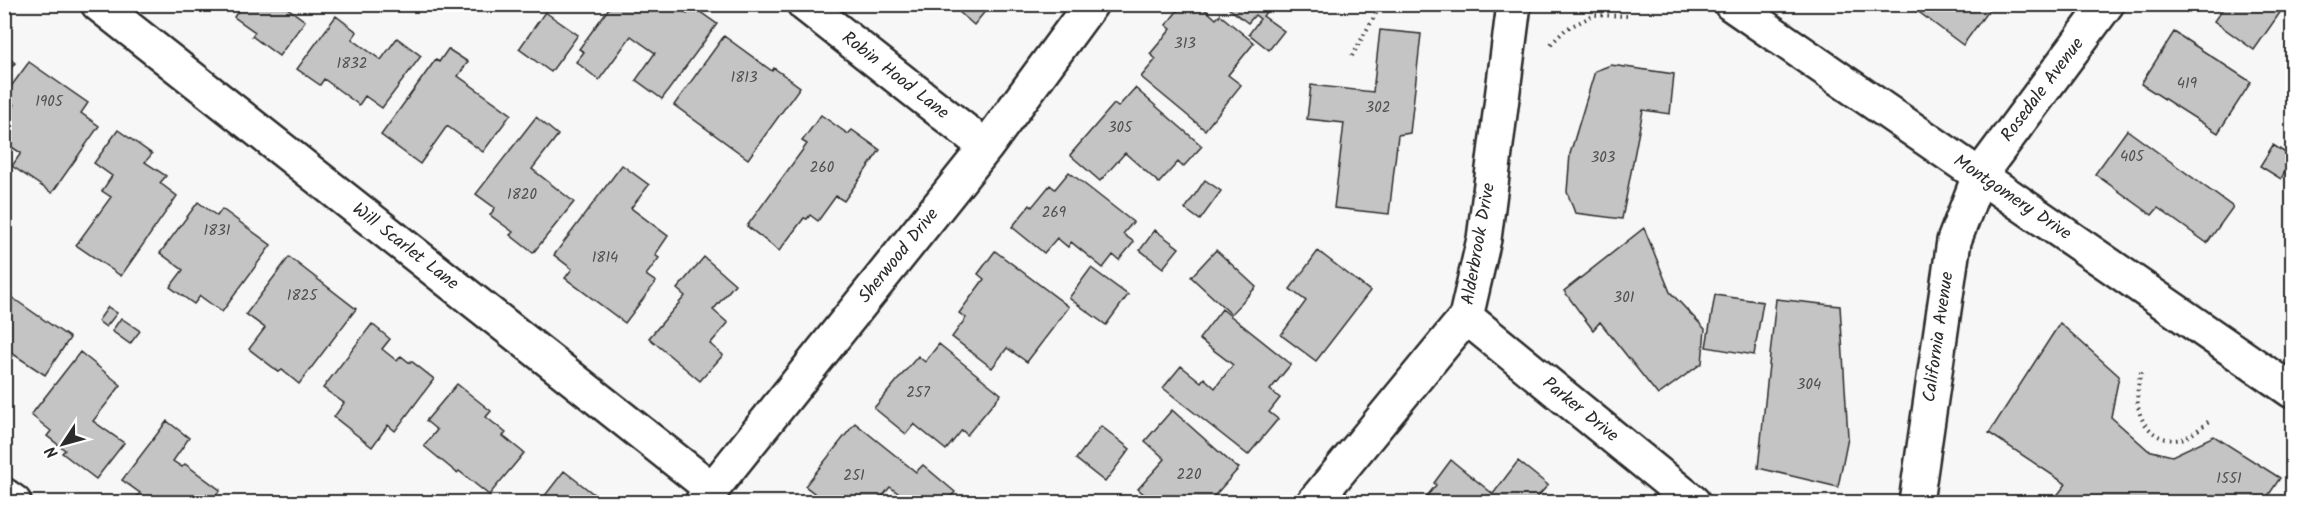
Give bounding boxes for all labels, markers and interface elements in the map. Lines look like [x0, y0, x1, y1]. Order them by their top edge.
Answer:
street label: Robin Hood Lane [835, 25, 955, 127]
house number: 313 [1174, 32, 1196, 56]
street label: Rosedale Avenue [1994, 32, 2092, 148]
house number: 1832 [336, 52, 368, 76]
house number: 1813 [730, 66, 758, 90]
house number: 419 [2177, 72, 2198, 96]
house number: 1905 [35, 90, 64, 114]
house number: 302 [1366, 96, 1390, 120]
house number: 305 [1108, 116, 1133, 140]
house number: 405 [2120, 145, 2145, 169]
house number: 303 [1591, 146, 1616, 170]
street label: Montgomery Drive [1947, 148, 2077, 248]
house number: 260 [810, 156, 835, 180]
street label: Alderbrook Drive [1454, 181, 1504, 307]
house number: 1820 [507, 183, 537, 207]
street label: Will Scarlet Lane [345, 196, 465, 298]
house number: 269 [1042, 201, 1067, 225]
street label: Sherwood Drive [851, 202, 947, 310]
house number: 1831 [203, 219, 231, 243]
house number: 1814 [592, 246, 618, 270]
street label: California Avenue [1916, 270, 1962, 404]
house number: 1825 [287, 284, 318, 308]
house number: 301 [1614, 286, 1635, 310]
street label: Parker Drive [1535, 370, 1625, 450]
house number: 304 [1797, 373, 1821, 397]
house number: 257 [906, 381, 931, 405]
north arrow [33, 414, 93, 474]
text: N [39, 440, 65, 463]
house number: 220 [1177, 463, 1202, 487]
house number: 251 [843, 464, 865, 488]
house number: 1551 [2216, 467, 2242, 491]

